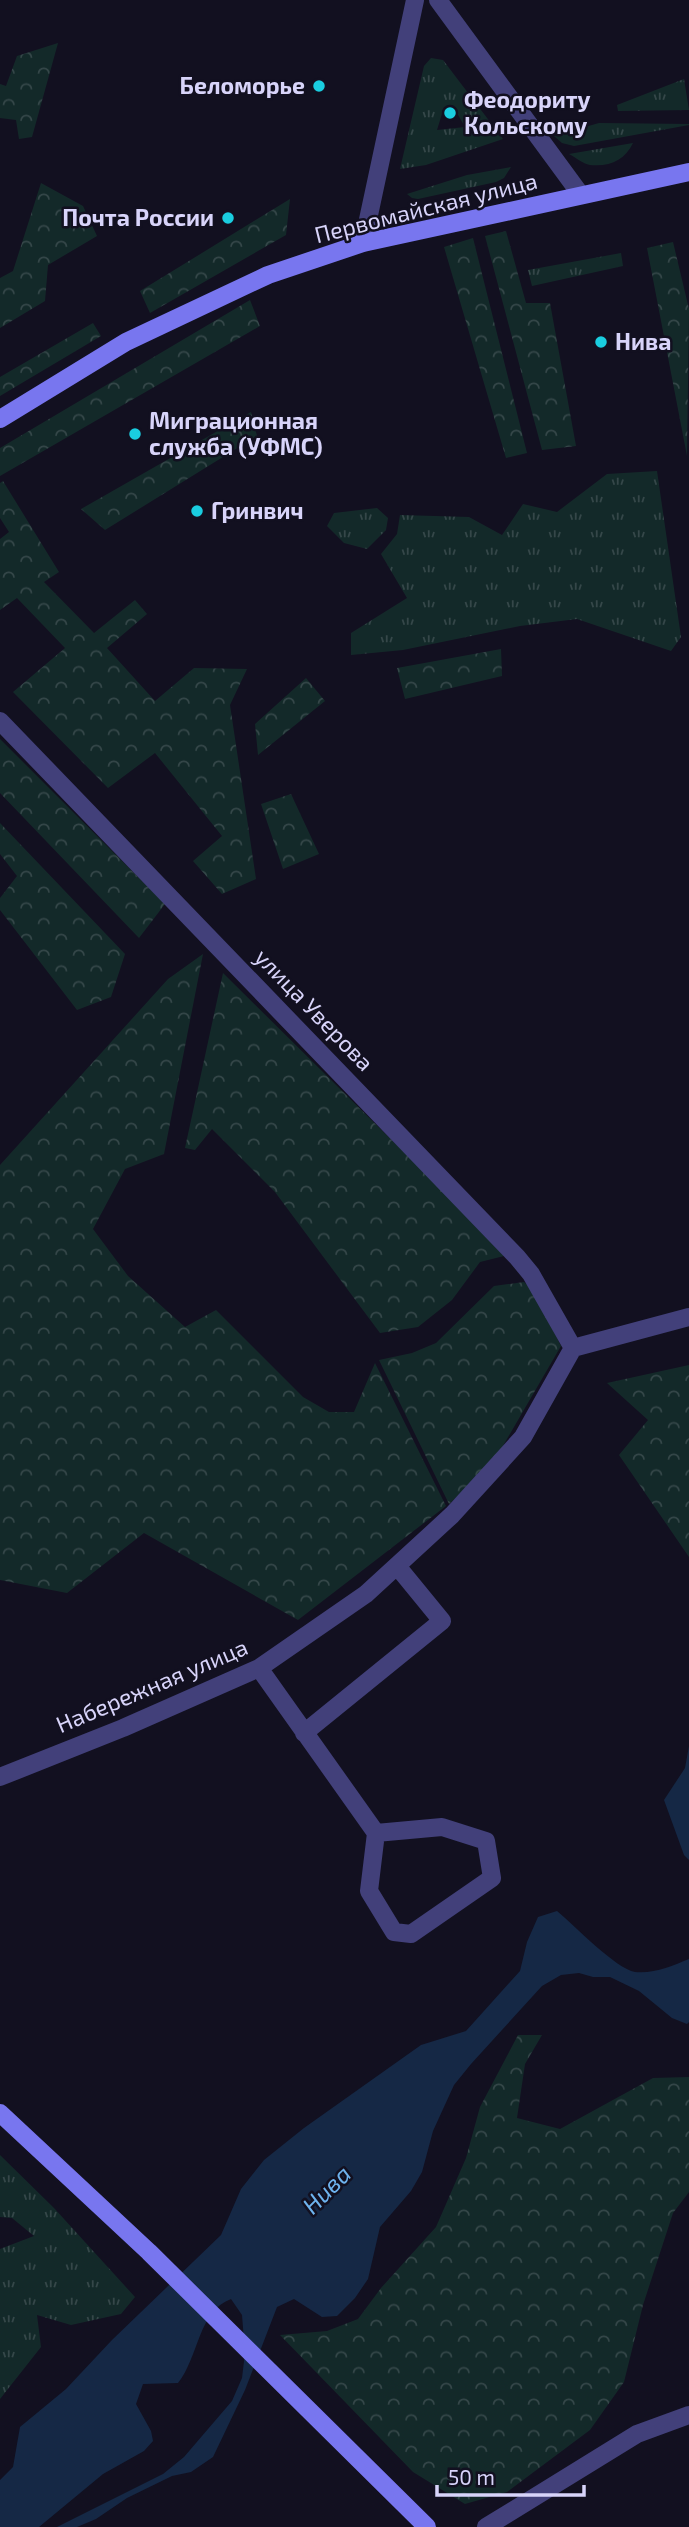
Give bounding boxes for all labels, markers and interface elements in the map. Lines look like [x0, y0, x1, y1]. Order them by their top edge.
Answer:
place label: Беломорье [180, 71, 305, 99]
marker: Беломорье [311, 78, 327, 94]
place label: Феодориту Кольскому [464, 85, 591, 139]
marker: Феодориту Кольскому [442, 105, 458, 121]
street label: Первомайская улица [311, 166, 540, 249]
place label: Почта России [62, 203, 214, 231]
marker: Почта России [220, 210, 236, 226]
place label: Нива [615, 327, 671, 355]
marker: Нива [593, 334, 609, 350]
place label: Миграционная служба (УФМС) [149, 406, 323, 460]
marker: Миграционная служба (УФМС) [127, 426, 143, 442]
place label: Гринвич [211, 496, 304, 524]
marker: Гринвич [189, 503, 205, 519]
street label: улица Уверова [249, 942, 380, 1077]
street label: Набережная улица [52, 1632, 252, 1739]
water label: Нива [296, 2159, 356, 2219]
scale bar [437, 2454, 584, 2498]
text: 50 m [448, 2464, 495, 2489]

